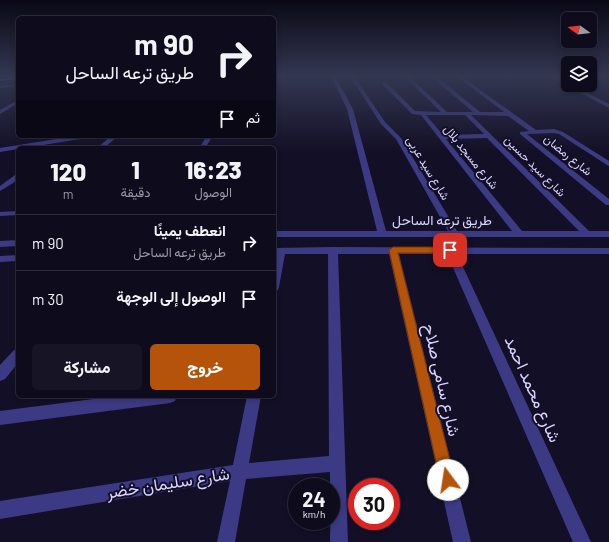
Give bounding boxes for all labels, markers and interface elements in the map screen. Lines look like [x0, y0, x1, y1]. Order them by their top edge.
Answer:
north arrow [561, 12, 597, 48]
map controls [561, 12, 597, 92]
text: 90 m [134, 27, 194, 61]
icon: right [208, 32, 260, 84]
button: layers [561, 56, 597, 92]
text: طريق ترعه الساحل [65, 61, 194, 83]
icon: arrive [216, 108, 238, 130]
text: ثم [246, 108, 260, 126]
street label: شارع مسجد بلال [439, 121, 502, 193]
street label: شارع رمضان [540, 131, 595, 180]
street label: شارع سيد حسين [500, 132, 569, 201]
street label: شارع سيد عربى [402, 133, 453, 204]
text: 1 [131, 155, 140, 184]
text: 16:23 [185, 155, 242, 184]
text: 120 [50, 157, 86, 186]
text: دقيقة [120, 184, 151, 200]
text: الوصول [195, 184, 232, 200]
text: m [63, 186, 74, 202]
street label: طريق ترعه الساحل [392, 211, 492, 229]
text: انعطف يمينًا [154, 221, 226, 239]
icon: right [238, 232, 260, 254]
pin [433, 233, 467, 267]
text: 90 m [32, 234, 64, 252]
icon: arrive [439, 239, 461, 261]
text: طريق ترعه الساحل [133, 244, 226, 260]
text: الوصول إلى الوجهة [116, 287, 226, 305]
icon: arrive [238, 288, 260, 310]
text: 30 m [32, 290, 64, 308]
street label: شارع سامى صلاح [417, 321, 466, 439]
street label: شارع محمد احمد [499, 332, 566, 446]
button: مشاركة [32, 344, 142, 390]
button: خروج [150, 344, 260, 390]
position arrow [427, 459, 469, 501]
street label: شارع سليمان خضر [104, 462, 231, 505]
speed limit sign: 30 [348, 478, 400, 530]
text: 24 [302, 487, 326, 511]
text: km/h [303, 508, 325, 520]

